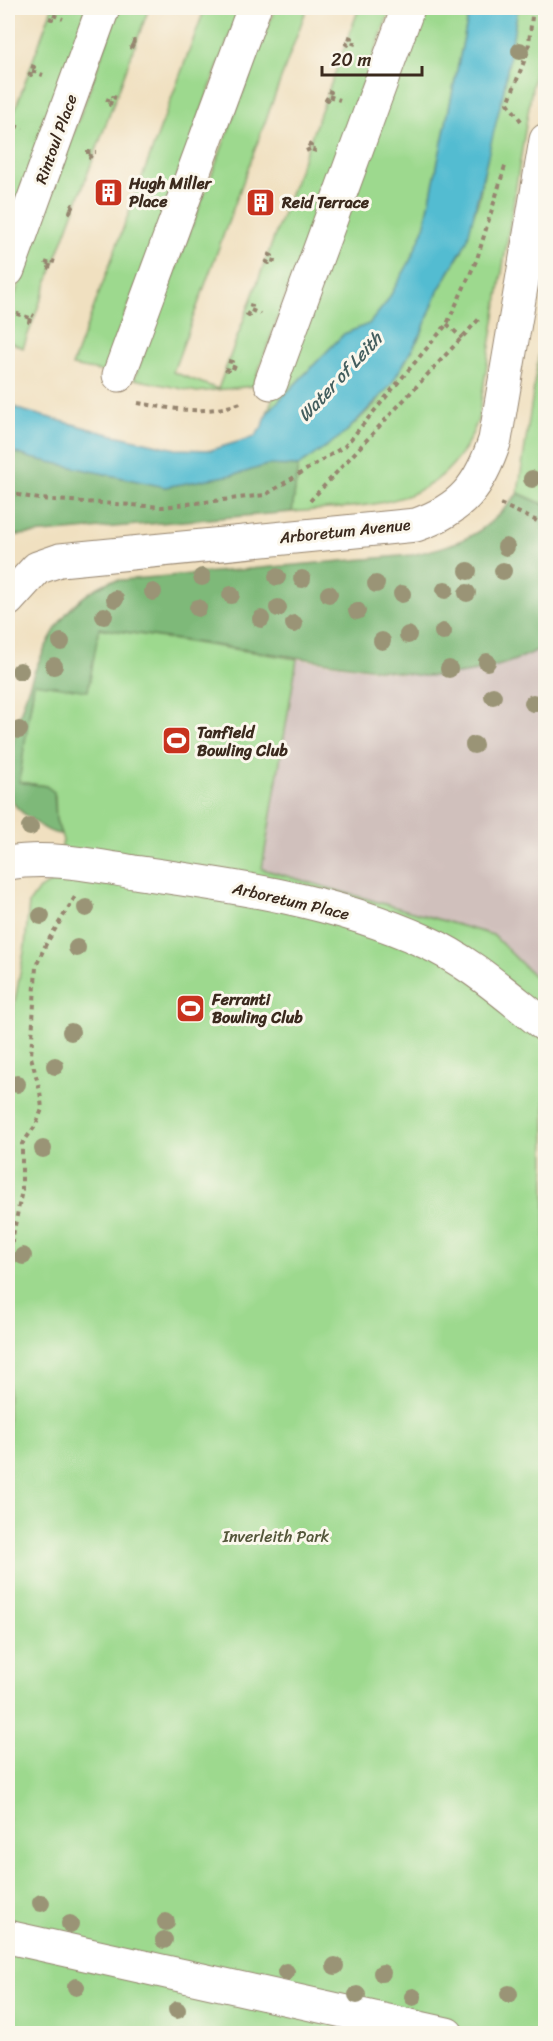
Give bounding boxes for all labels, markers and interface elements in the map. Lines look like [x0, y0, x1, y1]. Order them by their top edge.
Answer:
scale bar [322, 39, 422, 77]
text: 20 m [331, 44, 371, 76]
street label: Rintoul Place [26, 90, 86, 188]
place label: Hugh Miller Place [128, 169, 212, 216]
building icon: Hugh Miller Place [92, 176, 124, 208]
building icon: Reid Terrace [245, 186, 277, 218]
place label: Reid Terrace [281, 188, 370, 217]
water label: Water of Leith [290, 324, 391, 429]
street label: Arboretum Avenue [277, 510, 412, 552]
place label: Tanfield Bowling Club [197, 718, 288, 765]
sports icon: Tanfield Bowling Club [160, 725, 192, 757]
street label: Arboretum Place [229, 873, 352, 929]
place label: Ferranti Bowling Club [211, 985, 303, 1032]
sports icon: Ferranti Bowling Club [175, 992, 207, 1024]
park label: Inverleith Park [222, 1522, 330, 1551]

